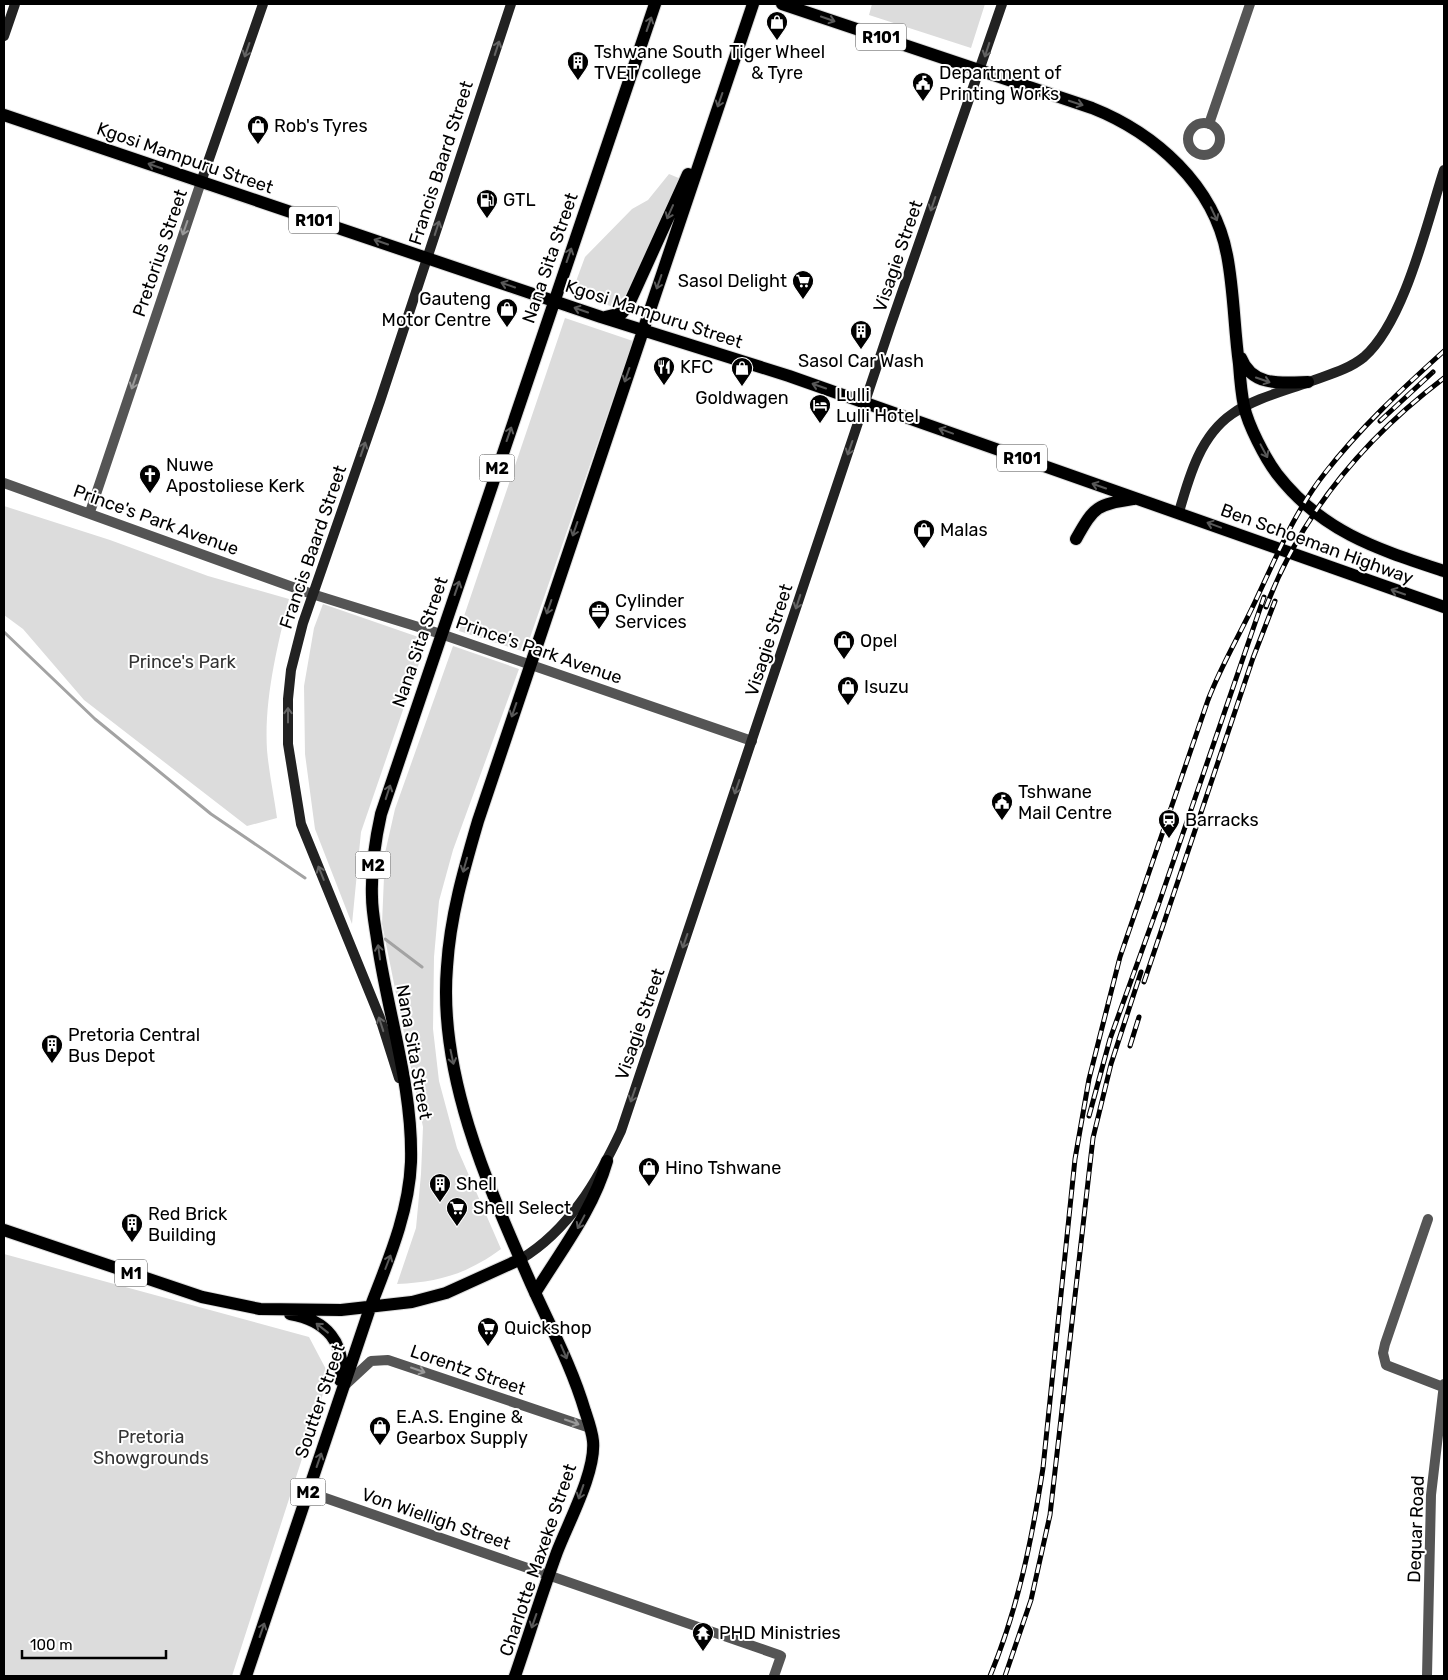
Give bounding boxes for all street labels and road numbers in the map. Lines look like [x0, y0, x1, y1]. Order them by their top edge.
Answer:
road number: R101 [856, 24, 906, 51]
street label: Francis Baard Street [404, 78, 478, 248]
street label: Kgosi Mampuru Street [94, 117, 276, 199]
street label: Pretorius Street [128, 186, 192, 320]
street label: Nana Sita Street [517, 190, 583, 326]
street label: Visagie Street [869, 197, 927, 315]
road number: R101 [289, 206, 339, 234]
street label: Kgosi Mampuru Street [563, 275, 745, 353]
road number: R101 [997, 444, 1047, 472]
road number: M2 [480, 454, 514, 482]
street label: Francis Baard Street [275, 462, 351, 632]
street label: Prince's Park Avenue [70, 480, 242, 560]
street label: Ben Schoeman Highway [1217, 499, 1417, 589]
street label: Nana Sita Street [387, 574, 453, 710]
street label: Visagie Street [740, 581, 798, 699]
street label: Prince's Park Avenue [453, 611, 625, 689]
road number: M2 [356, 852, 390, 878]
street label: Visagie Street [611, 965, 669, 1083]
street label: Nana Sita Street [391, 983, 437, 1121]
road number: M1 [115, 1260, 147, 1286]
street label: Lorentz Street [407, 1340, 529, 1400]
street label: Soutter Street [290, 1341, 350, 1461]
street label: Charlotte Maxeke Street [495, 1461, 581, 1659]
street label: Dequar Road [1403, 1475, 1429, 1583]
road number: M2 [290, 1478, 326, 1505]
street label: Von Wielligh Street [359, 1483, 513, 1555]

